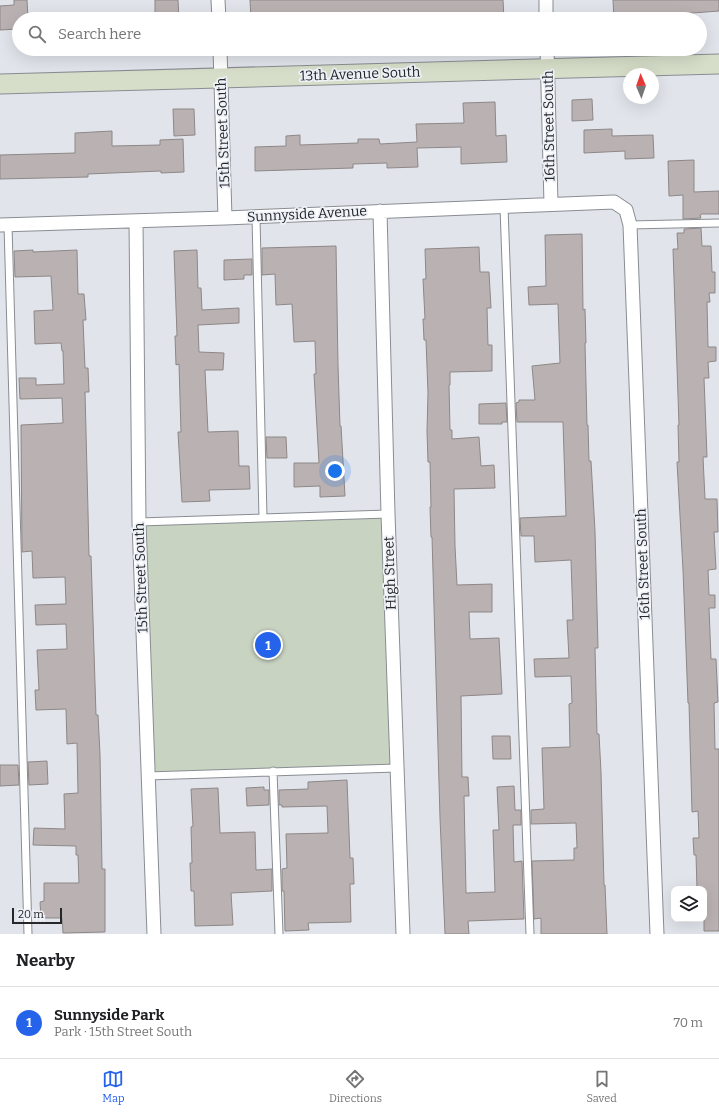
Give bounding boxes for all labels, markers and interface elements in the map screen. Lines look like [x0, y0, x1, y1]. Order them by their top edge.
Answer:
search box [12, 12, 707, 56]
icon: search [26, 23, 48, 45]
text: Search here [58, 25, 141, 43]
street label: 13th Avenue South [299, 63, 421, 85]
north arrow [623, 68, 659, 104]
street label: 16th Street South [540, 70, 558, 182]
street label: 15th Street South [213, 77, 233, 189]
street label: Sunnyside Avenue [247, 202, 367, 226]
your location [325, 461, 345, 481]
street label: 16th Street South [633, 508, 653, 620]
street label: 15th Street South [131, 522, 151, 634]
street label: High Street [380, 536, 400, 610]
pin: 1 [255, 630, 281, 660]
map controls [671, 886, 707, 922]
button: layers [671, 886, 707, 922]
scale bar [12, 906, 62, 925]
text: 20 m [18, 908, 44, 921]
text: Nearby [16, 950, 75, 971]
text: Sunnyside Park [54, 1006, 164, 1024]
text: 1 [26, 1015, 32, 1030]
text: 70 m [673, 1015, 703, 1030]
text: Park · 15th Street South [54, 1024, 192, 1039]
tab: Map [102, 1068, 124, 1105]
tab: Directions [329, 1068, 382, 1105]
tab: Saved [586, 1068, 617, 1105]

